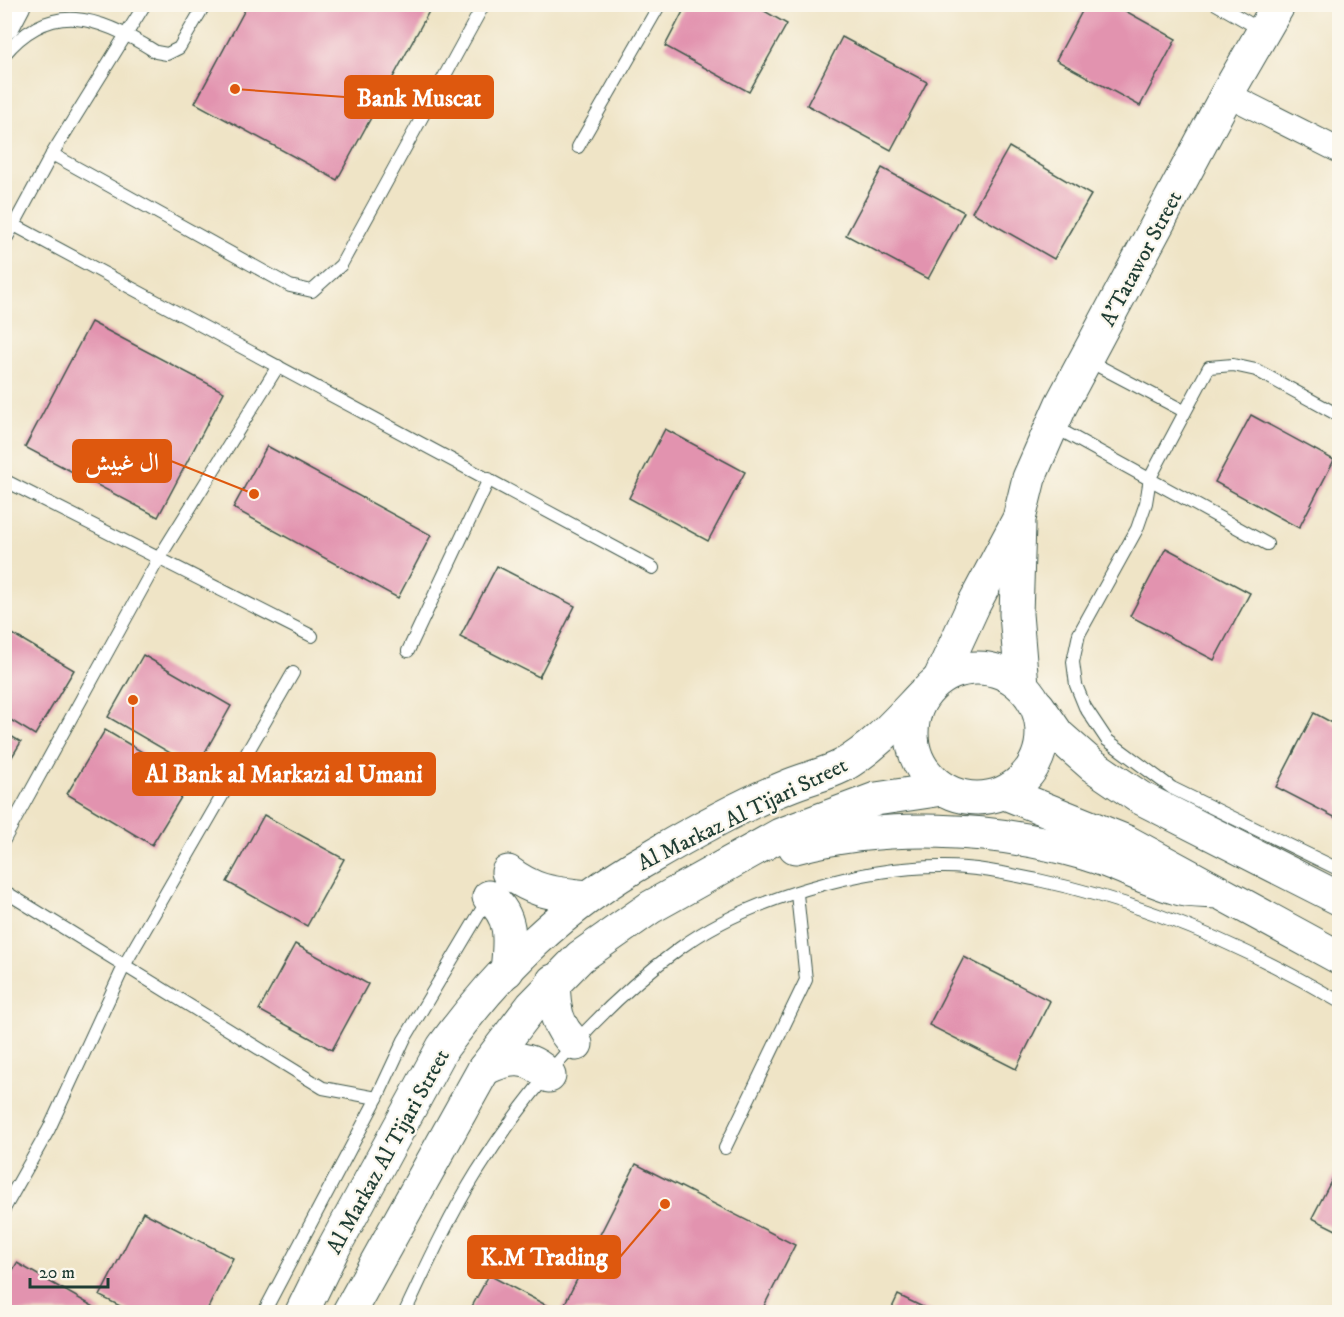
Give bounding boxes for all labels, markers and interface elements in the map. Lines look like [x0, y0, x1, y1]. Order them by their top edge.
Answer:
callout: Bank Muscat [345, 76, 493, 118]
text: Bank Muscat [357, 84, 481, 114]
street label: A'Tatawor Street [1094, 186, 1188, 331]
callout: ال غبيش [73, 440, 171, 482]
text: ال غبيش [85, 448, 159, 478]
street label: Al Markaz Al Tijari Street [633, 752, 852, 877]
callout: Al Bank al Markazi al Umani [133, 753, 435, 795]
text: Al Bank al Markazi al Umani [144, 760, 423, 790]
street label: Al Markaz Al Tijari Street [321, 1045, 456, 1259]
callout: K.M Trading [468, 1236, 620, 1278]
text: K.M Trading [480, 1243, 609, 1273]
scale bar [30, 1251, 108, 1289]
text: 20 m [39, 1262, 75, 1284]

